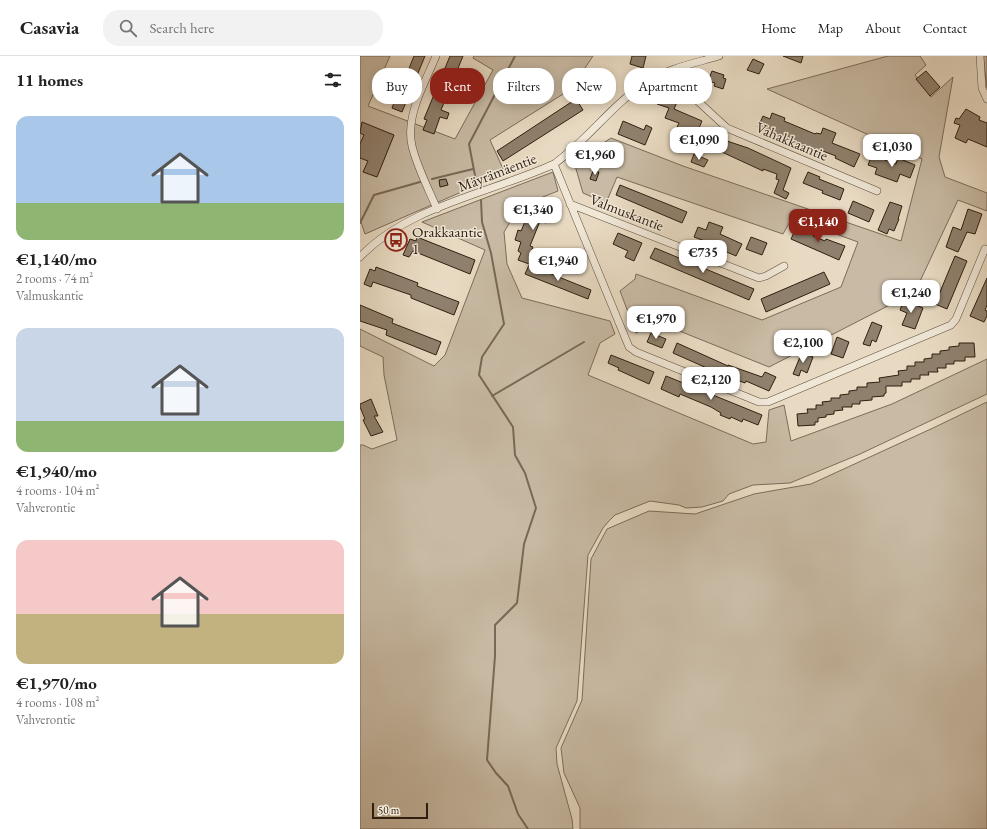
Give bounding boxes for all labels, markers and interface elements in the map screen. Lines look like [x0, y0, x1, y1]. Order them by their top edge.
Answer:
search box [103, 10, 383, 46]
text: Casavia [20, 15, 79, 40]
icon: search [117, 17, 139, 39]
text: Search here [149, 18, 214, 37]
text: Home [761, 19, 796, 37]
text: Map [818, 19, 843, 37]
text: About [865, 19, 901, 37]
text: Contact [923, 19, 967, 37]
chip: Buy [372, 68, 422, 104]
chip: Rent [430, 68, 485, 104]
chip: Filters [493, 68, 554, 104]
chip: New [562, 68, 616, 104]
chip: Apartment [624, 68, 712, 104]
text: 11 homes [16, 69, 83, 91]
icon: filters [322, 69, 344, 91]
street label: Vahakkaantie [753, 117, 831, 165]
pin: €1,090 [666, 127, 732, 161]
text: €1,090 [679, 131, 719, 148]
pin: €1,030 [859, 134, 925, 168]
text: €1,030 [872, 138, 912, 155]
icon: home [144, 142, 216, 214]
pin: €1,960 [562, 142, 628, 176]
text: €1,960 [575, 146, 615, 163]
street label: Mäyrämäentie [455, 148, 539, 196]
street label: Valmuskantie [587, 189, 667, 235]
pin: €1,340 [500, 197, 566, 231]
text: €1,340 [513, 201, 553, 218]
pin: €1,140 [785, 209, 851, 243]
text: €1,140 [798, 213, 838, 230]
place label: Orakkaantie 1 [412, 222, 483, 258]
bus stop icon: Orakkaantie 1 [383, 227, 409, 253]
pin: €735 [679, 240, 727, 274]
text: €735 [688, 244, 718, 261]
text: €1,140/mo [16, 248, 97, 270]
pin: €1,940 [525, 248, 591, 282]
text: €1,940 [538, 252, 578, 269]
text: 2 rooms · 74 m² [16, 270, 93, 287]
pin: €1,240 [878, 280, 944, 314]
text: €1,240 [891, 284, 931, 301]
text: Valmuskantie [16, 287, 83, 304]
pin: €1,970 [623, 306, 689, 340]
text: €1,970 [636, 310, 676, 327]
pin: €2,100 [770, 330, 836, 364]
text: €2,100 [783, 334, 823, 351]
icon: home [144, 354, 216, 426]
pin: €2,120 [678, 367, 744, 401]
text: €2,120 [691, 371, 731, 388]
text: €1,940/mo [16, 460, 97, 482]
text: 4 rooms · 104 m² [16, 482, 100, 499]
text: Vahverontie [16, 499, 75, 516]
icon: home [144, 566, 216, 638]
text: €1,970/mo [16, 672, 97, 694]
text: 4 rooms · 108 m² [16, 694, 100, 711]
text: Vahverontie [16, 711, 75, 728]
scale bar [372, 801, 428, 820]
text: 50 m [378, 803, 399, 817]

